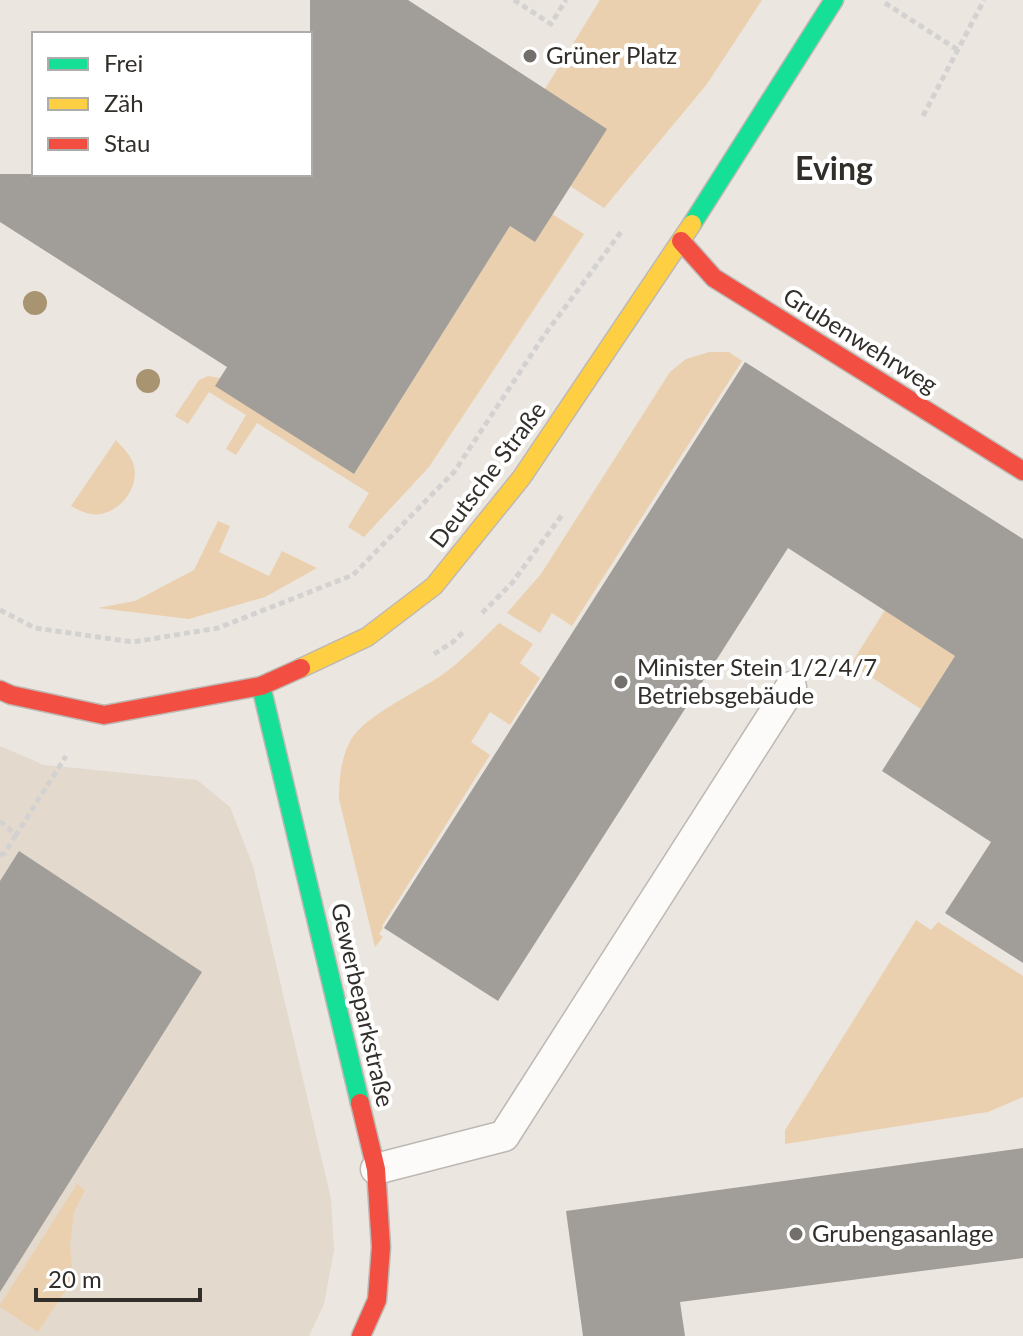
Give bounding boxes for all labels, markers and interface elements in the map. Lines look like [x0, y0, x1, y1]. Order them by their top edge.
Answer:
legend [32, 32, 312, 176]
place label: Grüner Platz [546, 40, 677, 69]
marker: Grüner Platz [521, 47, 539, 65]
text: Frei [104, 48, 143, 77]
text: Zäh [104, 88, 144, 117]
text: Stau [104, 128, 150, 157]
district label: Eving [795, 148, 873, 187]
street label: Grubenwehrweg [778, 281, 943, 399]
street label: Deutsche Straße [423, 396, 551, 553]
place label: Minister Stein 1/2/4/7 Betriebsgebäude [637, 652, 877, 709]
marker: Minister Stein 1/2/4/7 Betriebsgebäude [612, 673, 630, 691]
street label: Gewerbeparkstraße [326, 900, 401, 1110]
place label: Grubengasanlage [812, 1218, 994, 1247]
marker: Grubengasanlage [787, 1225, 805, 1243]
scale bar [36, 1252, 200, 1302]
text: 20 m [48, 1264, 102, 1293]

